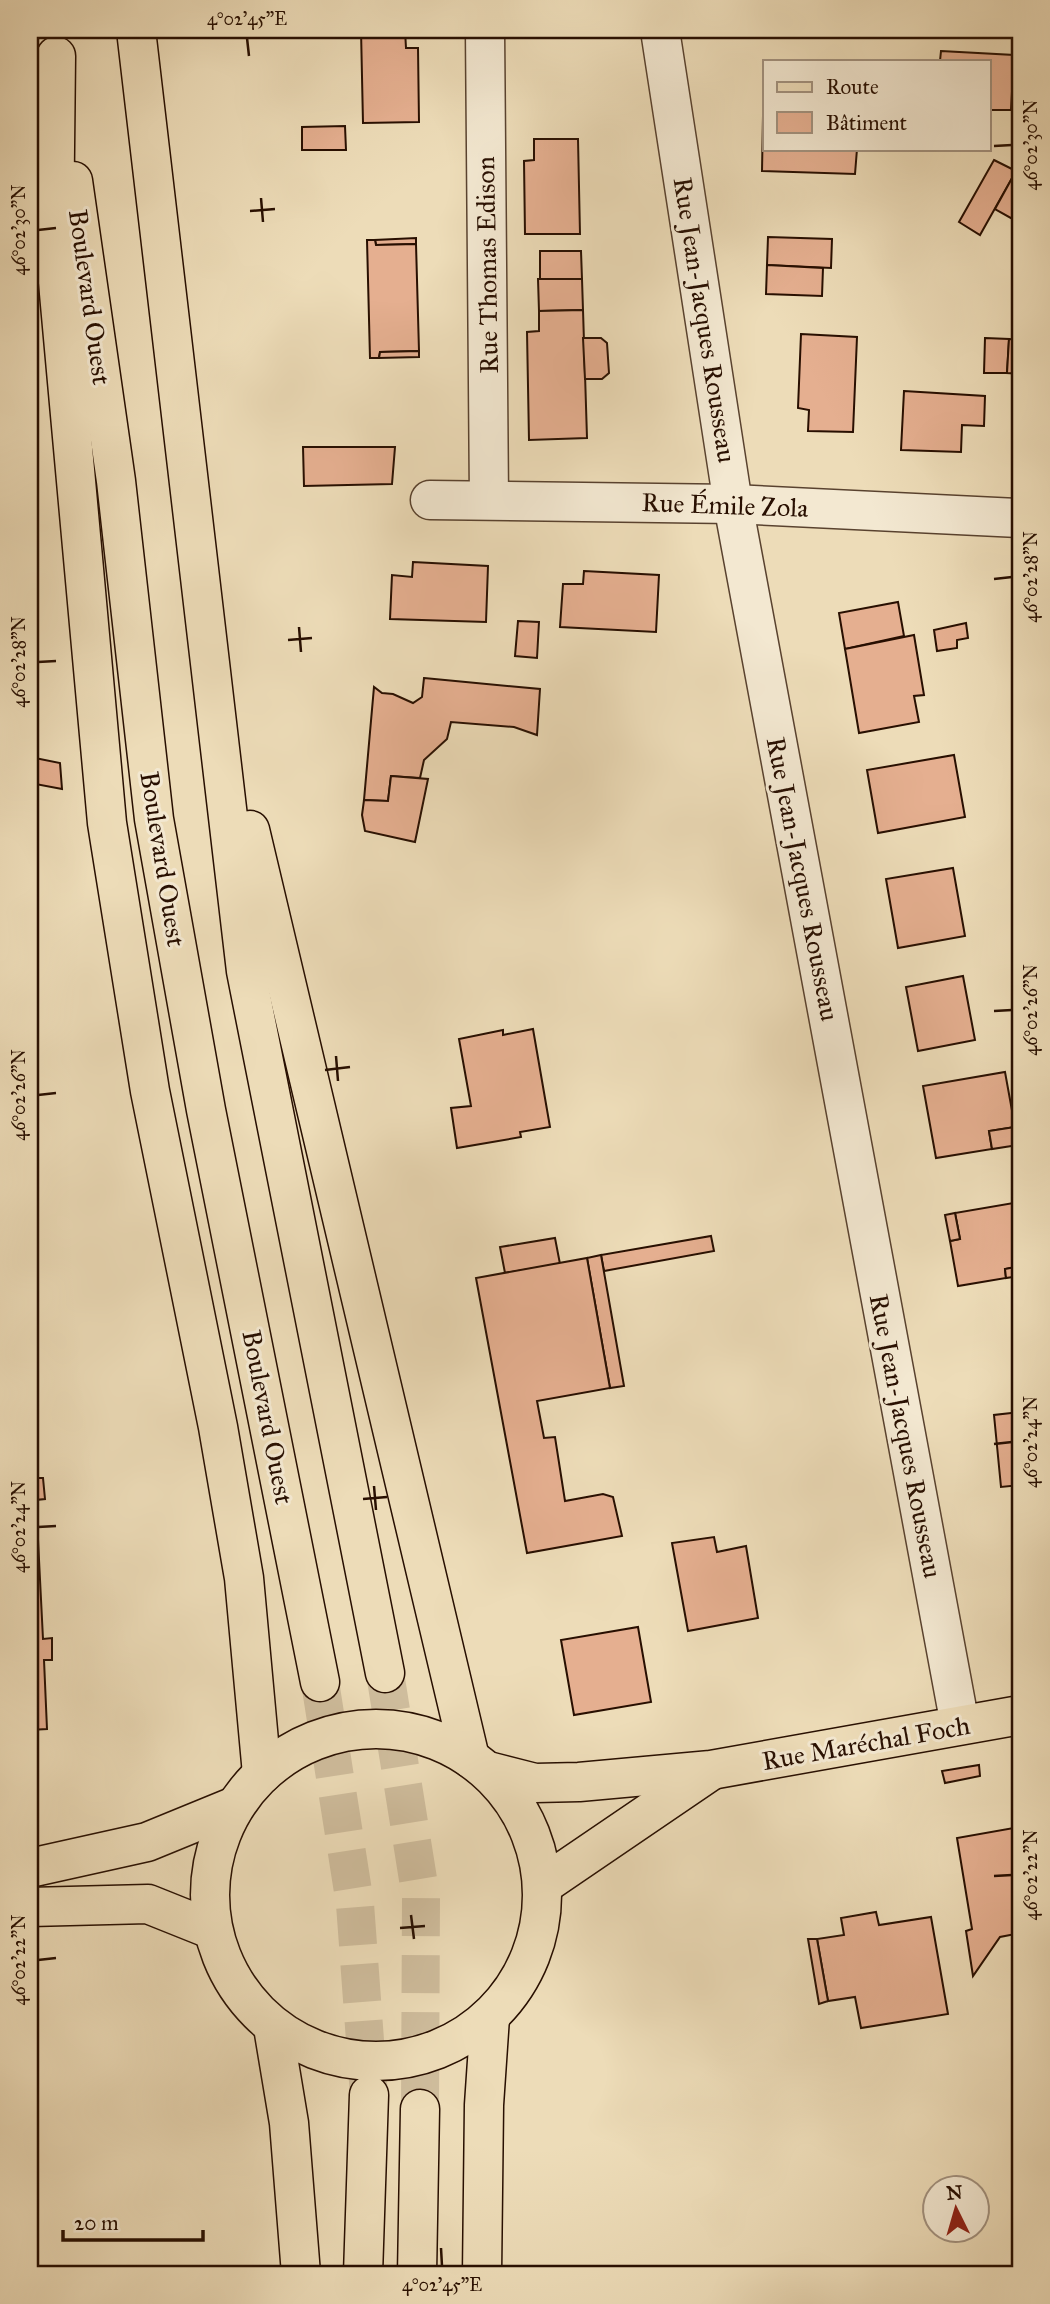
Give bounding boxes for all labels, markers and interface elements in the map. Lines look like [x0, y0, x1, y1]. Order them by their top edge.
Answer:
text: 4°02'45"E [207, 8, 287, 30]
legend [763, 60, 990, 150]
text: Route [826, 74, 879, 100]
text: 46°02'30"N [1020, 100, 1042, 190]
text: Bâtiment [826, 110, 908, 136]
street label: Rue Thomas Edison [469, 156, 505, 374]
street label: Rue Jean-Jacques Rousseau [667, 175, 743, 465]
text: 46°02'30"N [8, 185, 30, 275]
street label: Boulevard Ouest [62, 207, 118, 387]
street label: Rue Émile Zola [641, 486, 809, 524]
text: 46°02'28"N [1020, 531, 1042, 623]
text: 46°02'28"N [8, 616, 30, 708]
street label: Rue Jean-Jacques Rousseau [760, 734, 846, 1024]
street label: Boulevard Ouest [133, 769, 193, 949]
text: 46°02'26"N [1020, 964, 1042, 1056]
text: 46°02'26"N [8, 1049, 30, 1141]
street label: Rue Jean-Jacques Rousseau [863, 1291, 949, 1581]
street label: Boulevard Ouest [235, 1327, 301, 1507]
text: 46°02'24"N [1020, 1396, 1042, 1488]
text: 46°02'24"N [8, 1481, 30, 1573]
street label: Rue Maréchal Foch [759, 1709, 973, 1777]
text: 46°02'22"N [1020, 1830, 1042, 1920]
text: 46°02'22"N [8, 1915, 30, 2005]
north arrow [920, 2174, 990, 2244]
text: N [946, 2180, 964, 2205]
scale bar [63, 2199, 203, 2243]
text: 20 m [74, 2210, 119, 2236]
text: 4°02'45"E [402, 2274, 482, 2296]

